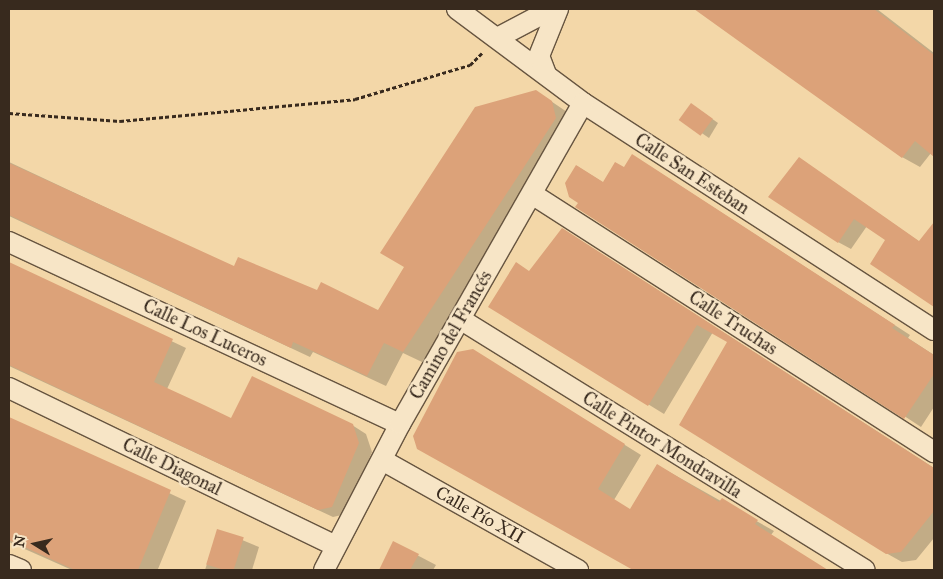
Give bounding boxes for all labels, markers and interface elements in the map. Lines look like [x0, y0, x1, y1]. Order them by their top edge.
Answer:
street label: Calle San Esteban [631, 129, 753, 219]
street label: Camino del Francés [405, 267, 497, 403]
street label: Calle Truchas [685, 286, 781, 360]
street label: Calle Los Luceros [140, 295, 270, 371]
street label: Calle Pintor Mondravilla [578, 387, 746, 503]
street label: Calle Diagonal [119, 434, 225, 500]
street label: Calle Pío XII [432, 482, 528, 548]
north arrow [10, 519, 60, 569]
text: N [10, 534, 29, 549]

